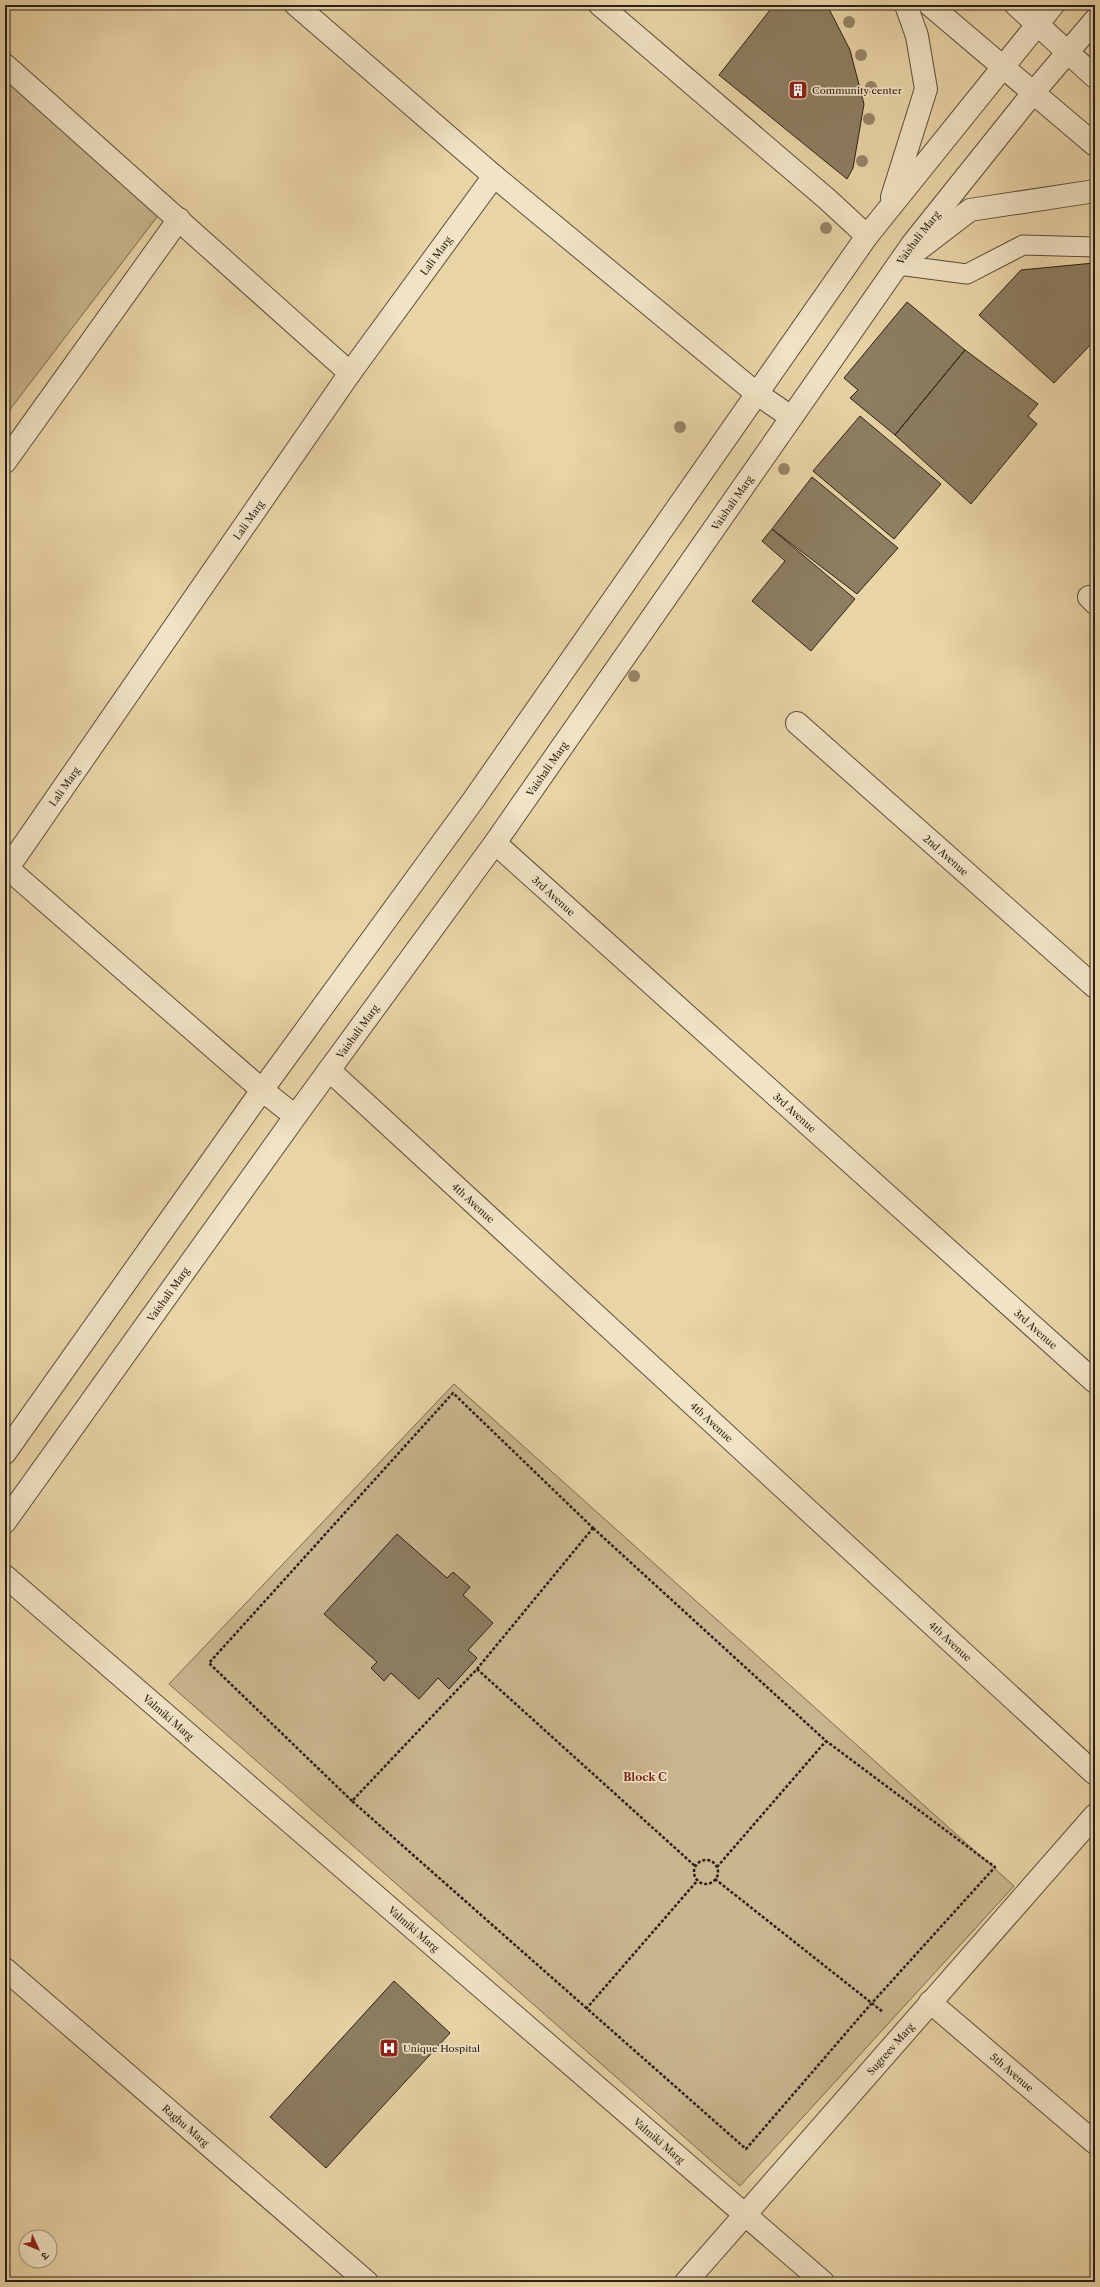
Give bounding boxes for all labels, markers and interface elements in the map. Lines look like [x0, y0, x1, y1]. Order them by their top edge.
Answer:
building icon: Community center [787, 79, 809, 101]
place label: Community center [812, 84, 903, 97]
street label: Vaishali Marg [893, 208, 944, 268]
street label: Lali Marg [418, 233, 455, 278]
street label: Vaishali Marg [708, 472, 756, 534]
street label: Lali Marg [231, 497, 267, 543]
street label: Vaishali Marg [523, 738, 571, 800]
street label: Lali Marg [46, 764, 83, 809]
street label: 2nd Avenue [920, 832, 971, 879]
street label: 3rd Avenue [529, 873, 578, 919]
street label: Vaishali Marg [333, 1001, 382, 1062]
street label: 3rd Avenue [770, 1090, 819, 1136]
street label: 4th Avenue [449, 1180, 497, 1226]
street label: Vaishali Marg [144, 1264, 193, 1325]
street label: 3rd Avenue [1011, 1306, 1060, 1352]
street label: 4th Avenue [687, 1399, 736, 1445]
street label: 4th Avenue [926, 1619, 974, 1665]
street label: Valmiki Marg [139, 1691, 197, 1744]
district label: Block C [623, 1770, 667, 1784]
street label: Valmiki Marg [385, 1903, 442, 1955]
street label: Sugreev Marg [864, 2020, 917, 2078]
hospital icon: Unique Hospital [378, 2037, 400, 2059]
place label: Unique Hospital [403, 2042, 480, 2055]
street label: 5th Avenue [987, 2050, 1036, 2095]
street label: Raghu Marg [159, 2102, 212, 2150]
street label: Valmiki Marg [630, 2115, 687, 2167]
north arrow [18, 2229, 58, 2269]
text: उ [37, 2248, 53, 2264]

